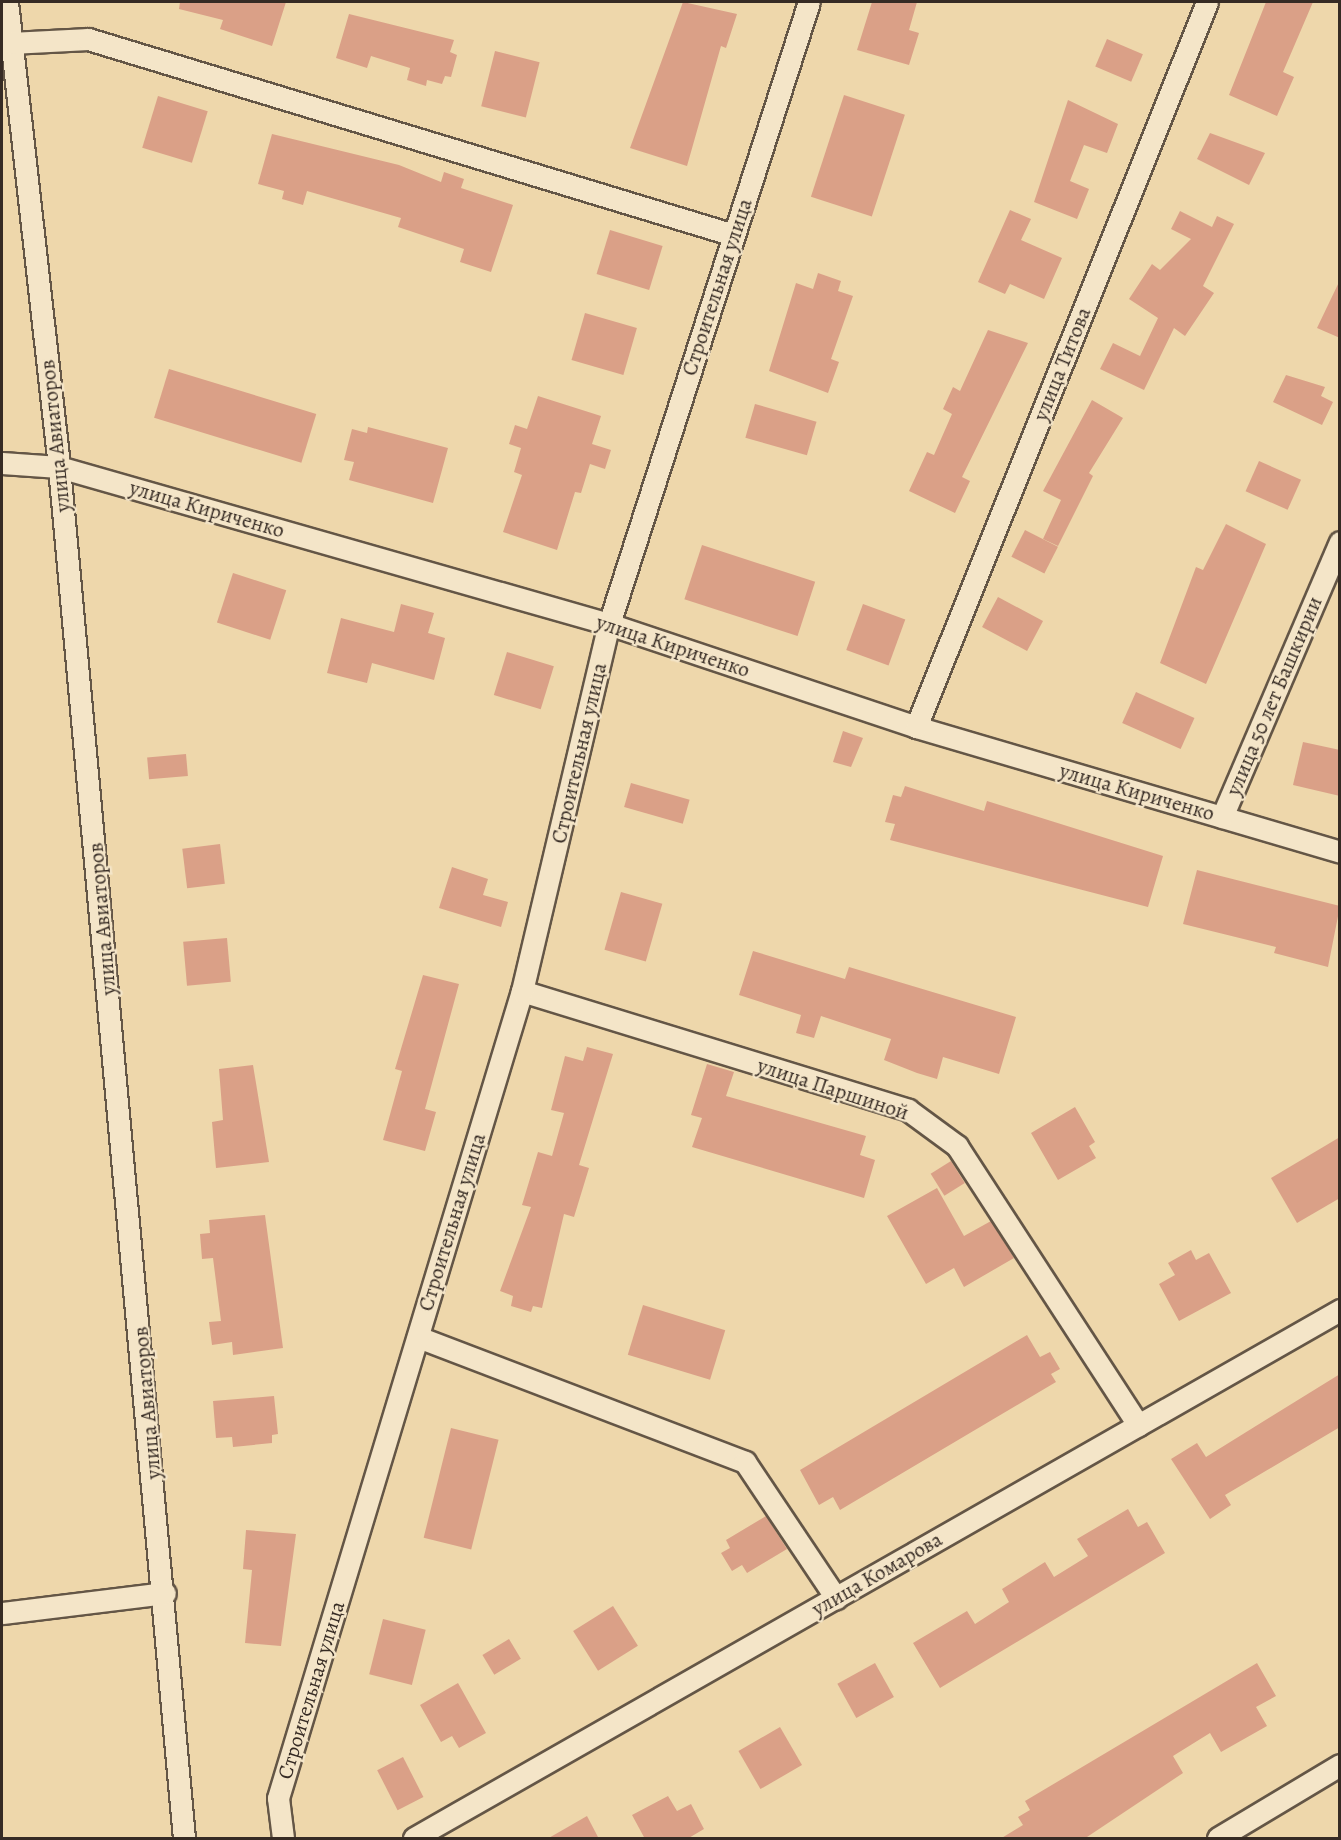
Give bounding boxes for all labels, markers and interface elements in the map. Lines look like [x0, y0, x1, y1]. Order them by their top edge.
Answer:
street label: Строительная улица [676, 195, 758, 379]
street label: улица Титова [1028, 303, 1096, 425]
street label: улица Авиаторов [34, 359, 76, 513]
street label: улица Кириченко [127, 475, 287, 543]
street label: улица 50 лет Башкирии [1221, 593, 1327, 799]
street label: улица Кириченко [593, 609, 753, 683]
street label: Строительная улица [546, 660, 612, 846]
street label: улица Кириченко [1057, 758, 1217, 826]
street label: улица Авиаторов [83, 842, 121, 996]
street label: улица Паршиной [754, 1053, 912, 1125]
street label: Строительная улица [413, 1130, 491, 1314]
street label: улица Авиаторов [128, 1326, 166, 1480]
street label: улица Комарова [807, 1527, 947, 1621]
street label: Строительная улица [272, 1598, 350, 1782]

